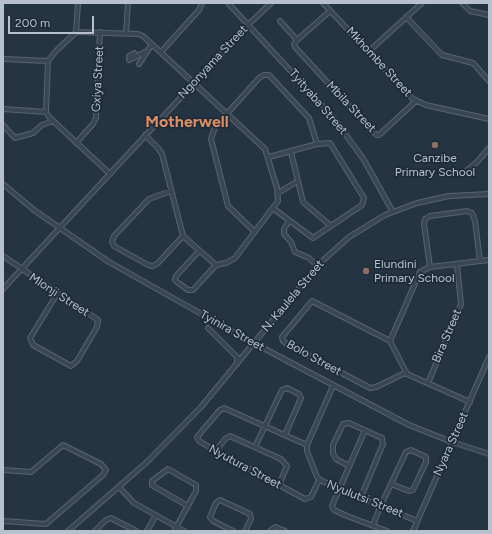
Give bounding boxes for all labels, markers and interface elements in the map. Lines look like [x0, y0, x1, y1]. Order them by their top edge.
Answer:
scale bar [10, 8, 96, 34]
text: 200 m [15, 16, 50, 30]
street label: Ngonyama Street [175, 22, 251, 102]
street label: Mkhombe Street [343, 24, 415, 100]
street label: Gxiya Street [89, 45, 107, 113]
street label: Tyityaba Street [286, 66, 350, 138]
street label: Mbila Street [323, 79, 379, 135]
district label: Motherwell [145, 112, 229, 132]
marker: Canzibe Primary School [430, 140, 440, 150]
place label: Canzibe Primary School [395, 151, 475, 179]
street label: N. Kaulela Street [259, 257, 327, 335]
place label: Elundini Primary School [374, 257, 455, 285]
marker: Elundini Primary School [361, 266, 371, 276]
street label: Mlonji Street [26, 270, 92, 320]
street label: Tyinira Street [197, 307, 267, 355]
street label: Bira Street [429, 307, 465, 365]
street label: Bolo Street [284, 337, 344, 379]
street label: Nyara Street [431, 410, 471, 478]
street label: Nyutura Street [206, 442, 284, 492]
street label: Nyulutsi Street [325, 477, 405, 521]

